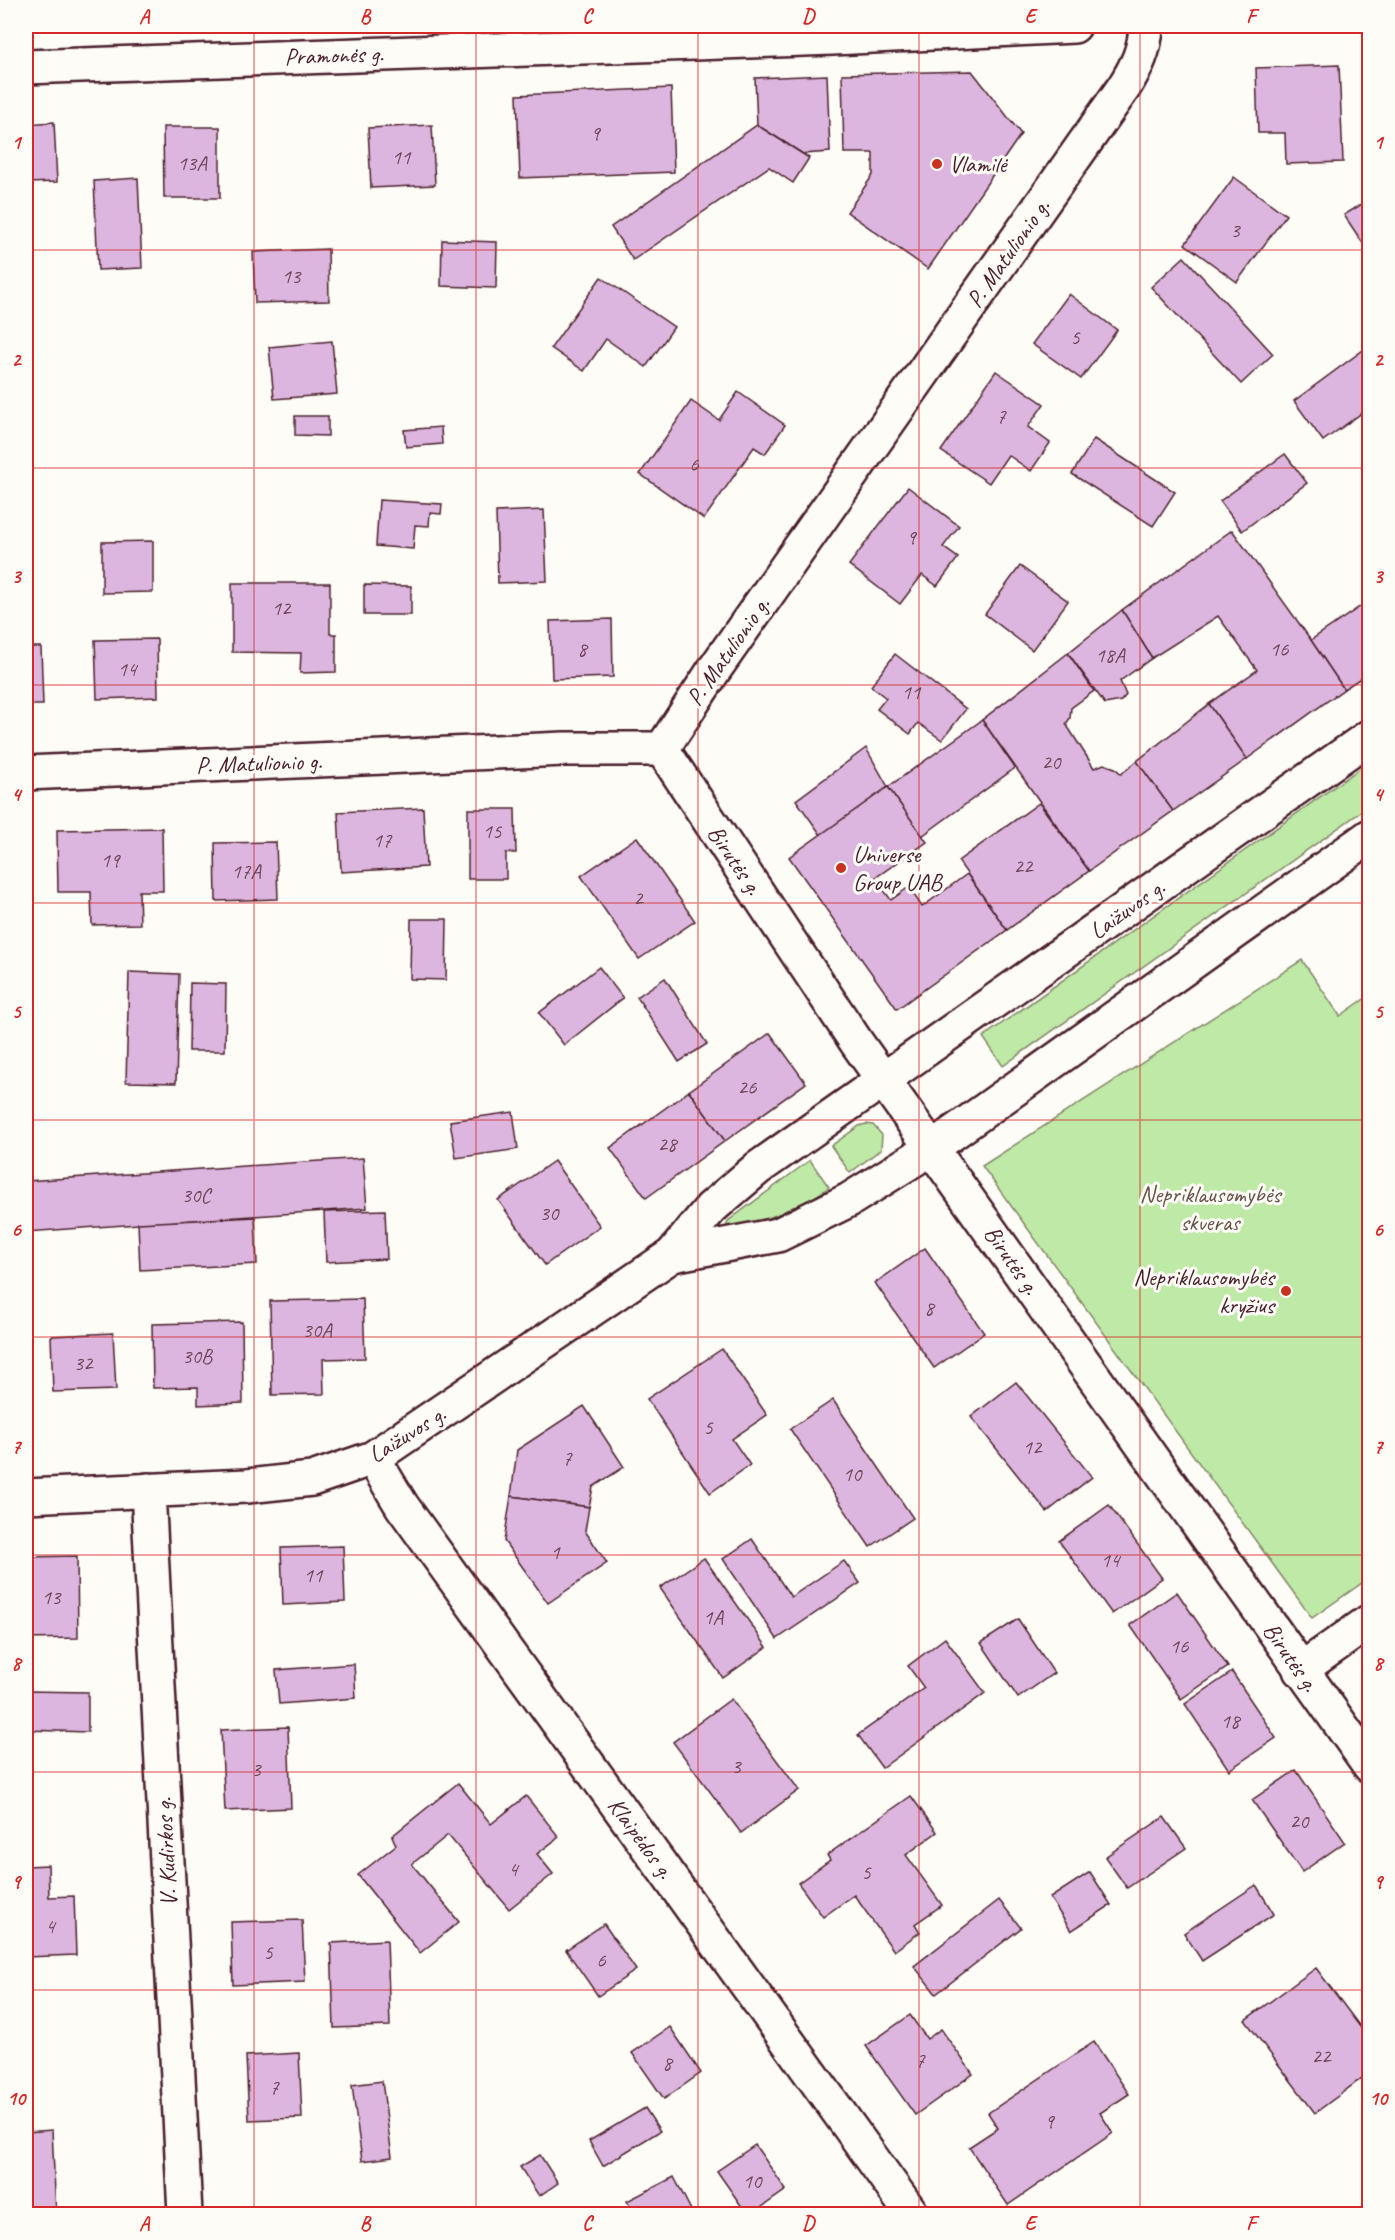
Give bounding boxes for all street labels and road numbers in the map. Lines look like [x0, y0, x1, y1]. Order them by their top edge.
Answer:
street label: Pramonės g. [284, 38, 384, 72]
street label: P. Matulionio g. [960, 193, 1057, 313]
street label: P. Matulionio g. [680, 591, 777, 711]
street label: P. Matulionio g. [195, 746, 323, 780]
street label: Birutės g. [701, 819, 769, 901]
street label: Laižuvos g. [1083, 872, 1171, 946]
street label: Birutės g. [977, 1220, 1047, 1301]
street label: Laižuvos g. [363, 1399, 451, 1469]
street label: Birutės g. [1256, 1617, 1326, 1698]
street label: Klaipėdos g. [601, 1791, 681, 1885]
street label: V. Kudirkos g. [148, 1797, 184, 1907]

